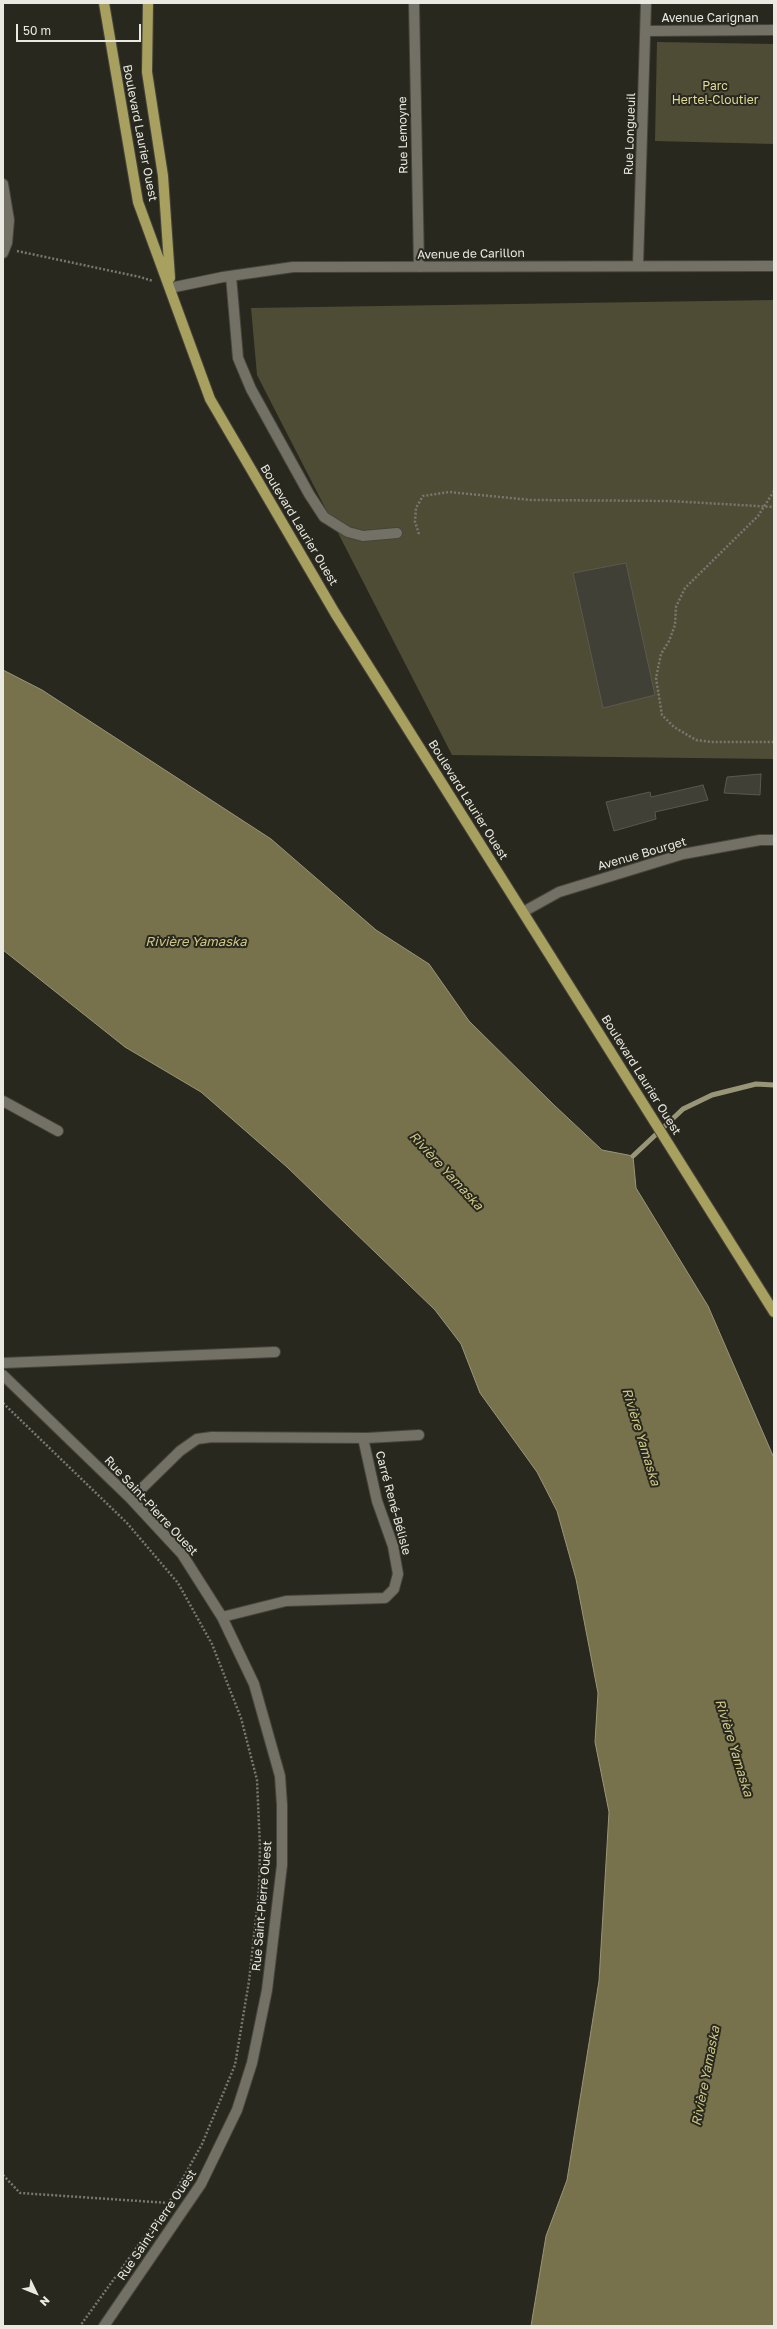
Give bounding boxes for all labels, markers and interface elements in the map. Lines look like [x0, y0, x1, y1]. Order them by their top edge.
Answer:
street label: Avenue Carignan [661, 11, 759, 25]
scale bar [18, 16, 143, 42]
text: 50 m [23, 23, 51, 38]
street label: Boulevard Laurier Ouest [120, 63, 160, 203]
park label: Parc Hertel-Cloutier [672, 79, 758, 107]
street label: Rue Longueuil [621, 93, 639, 175]
street label: Rue Lemoyne [395, 96, 411, 174]
street label: Avenue de Carillon [417, 246, 525, 262]
street label: Boulevard Laurier Ouest [257, 462, 341, 588]
street label: Boulevard Laurier Ouest [425, 737, 511, 863]
street label: Avenue Bourget [596, 834, 688, 874]
water label: Rivière Yamaska [145, 934, 247, 950]
street label: Boulevard Laurier Ouest [598, 1012, 684, 1138]
water label: Rivière Yamaska [406, 1129, 486, 1213]
water label: Rivière Yamaska [619, 1386, 663, 1488]
street label: Carré René-Bélisle [372, 1449, 414, 1557]
street label: Rue Saint-Pierre Ouest [101, 1453, 201, 1559]
water label: Rivière Yamaska [712, 1697, 756, 1799]
street label: Rue Saint-Pierre Ouest [249, 1840, 275, 1972]
water label: Rivière Yamaska [689, 2025, 723, 2127]
street label: Rue Saint-Pierre Ouest [114, 2167, 200, 2283]
north arrow [16, 2273, 56, 2313]
text: N [38, 2294, 53, 2309]

